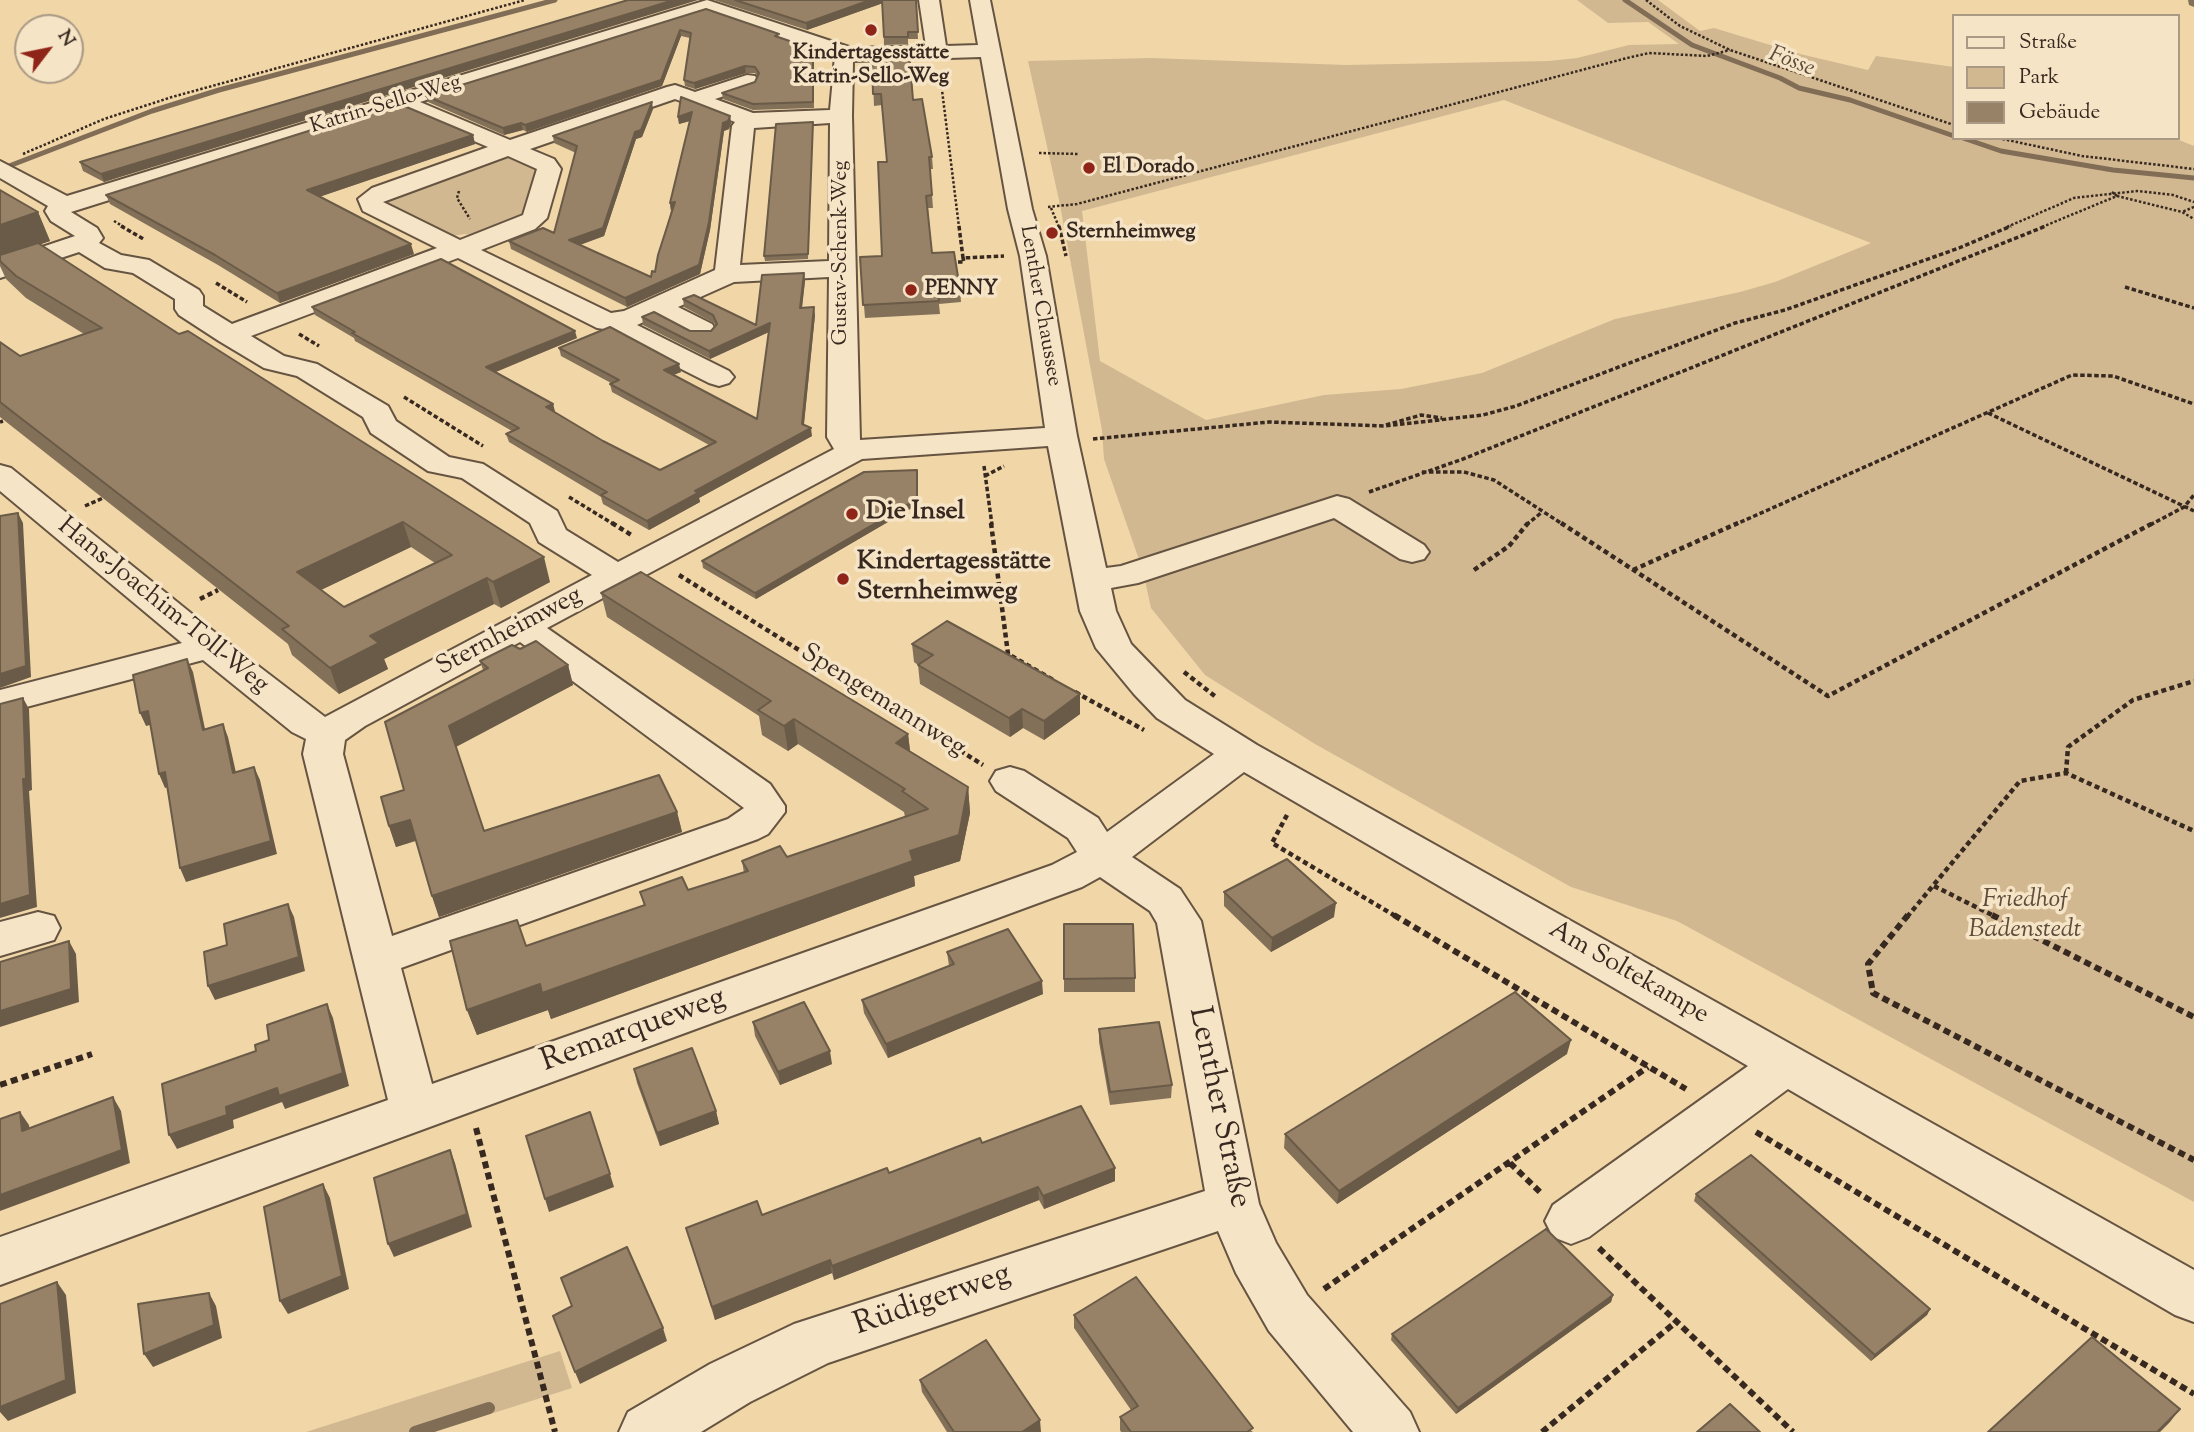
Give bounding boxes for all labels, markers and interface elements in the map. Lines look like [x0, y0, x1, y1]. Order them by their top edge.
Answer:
north arrow [14, 14, 84, 84]
legend [1952, 14, 2180, 140]
marker: Kindertagesstätte Katrin-Sello-Weg [863, 22, 879, 38]
text: N [50, 25, 81, 52]
text: Straße [2019, 28, 2077, 58]
place label: Kindertagesstätte Katrin-Sello-Weg [793, 41, 949, 91]
water label: Fösse [1764, 42, 1818, 84]
text: Park [2019, 63, 2059, 93]
street label: Katrin-Sello-Weg [308, 71, 464, 141]
text: Gebäude [2019, 98, 2100, 128]
place label: El Dorado [1103, 155, 1195, 181]
marker: El Dorado [1081, 160, 1097, 176]
street label: Gustav-Schenk-Weg [829, 161, 855, 345]
place label: Sternheimweg [1066, 220, 1196, 246]
street label: Lenther Chaussee [1012, 224, 1066, 388]
marker: Sternheimweg [1044, 225, 1060, 241]
place label: PENNY [925, 277, 998, 303]
marker: PENNY [903, 282, 919, 298]
place label: Die Insel [866, 498, 965, 530]
marker: Die Insel [844, 506, 860, 522]
street label: Hans-Joachim-Toll-Weg [50, 512, 274, 702]
place label: Kindertagesstätte Sternheimweg [857, 548, 1051, 610]
marker: Kindertagesstätte Sternheimweg [835, 571, 851, 587]
street label: Sternheimweg [432, 582, 588, 684]
street label: Spengemannweg [794, 639, 970, 765]
park label: Friedhof Badenstedt [1968, 886, 2082, 948]
street label: Am Soltekampe [1542, 916, 1714, 1032]
street label: Remarqueweg [536, 981, 732, 1083]
street label: Lenther Straße [1177, 1004, 1257, 1212]
street label: Rüdigerweg [850, 1257, 1016, 1347]

